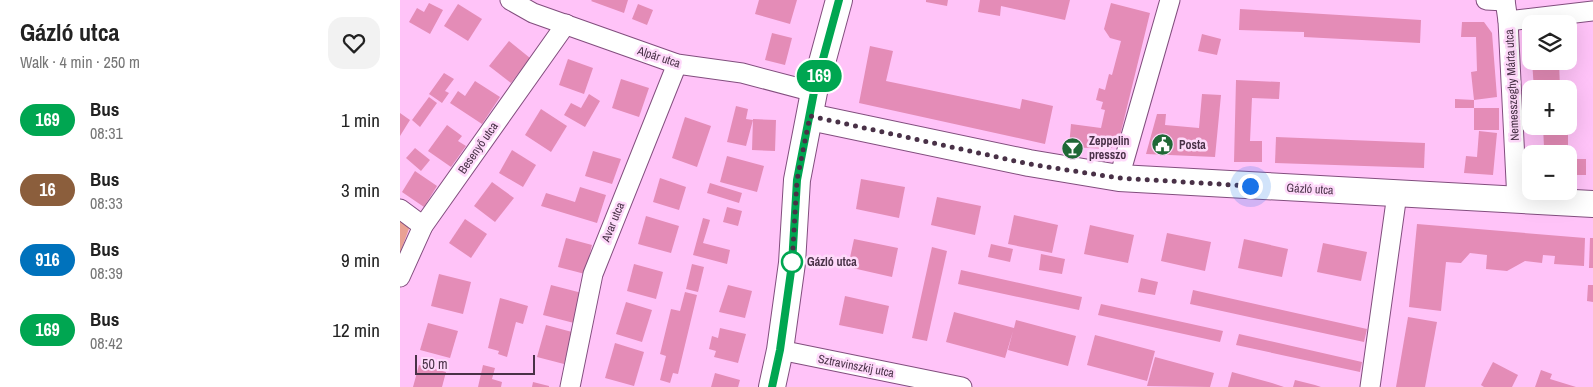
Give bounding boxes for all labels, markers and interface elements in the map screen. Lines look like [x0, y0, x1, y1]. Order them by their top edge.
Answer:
map controls [1522, 15, 1577, 200]
button: layers [1522, 15, 1577, 70]
text: Gázló utca [20, 16, 120, 48]
button: heart [328, 17, 380, 69]
street label: Nemesszeghy Márta utca [1501, 28, 1523, 141]
street label: Alpár utca [635, 42, 683, 72]
text: Walk · 4 min · 250 m [20, 51, 140, 73]
line badge: 169 [790, 60, 848, 92]
text: 169 [807, 63, 831, 88]
button: + [1522, 80, 1577, 135]
text: Bus [90, 96, 119, 122]
text: 169 [35, 107, 60, 132]
text: 1 min [341, 107, 380, 133]
street label: Besenyő utca [454, 119, 502, 177]
text: 08:31 [90, 122, 123, 144]
place label: Zeppelin presszo [1089, 133, 1129, 163]
public building icon: Posta [1151, 133, 1175, 157]
bar icon: Zeppelin presszo [1061, 136, 1085, 160]
place label: Posta [1179, 137, 1206, 153]
button: − [1522, 145, 1577, 200]
text: Bus [90, 166, 119, 192]
your location [1238, 174, 1263, 199]
text: 16 [39, 177, 56, 202]
text: 3 min [341, 177, 380, 203]
street label: Gázló utca [1286, 180, 1334, 198]
text: 08:33 [90, 192, 123, 214]
street label: Avar utca [597, 199, 628, 245]
text: Bus [90, 236, 119, 262]
text: 916 [35, 247, 60, 272]
text: 9 min [341, 247, 380, 273]
marker: Gázló utca [781, 251, 803, 273]
place label: Gázló utca [807, 254, 857, 270]
text: 08:39 [90, 262, 123, 284]
text: Bus [90, 306, 119, 332]
text: 169 [35, 317, 60, 342]
text: 12 min [332, 317, 380, 343]
text: 08:42 [90, 332, 123, 354]
street label: Sztravinszkij utca [817, 351, 896, 381]
scale bar [415, 352, 535, 375]
text: 50 m [422, 355, 448, 373]

